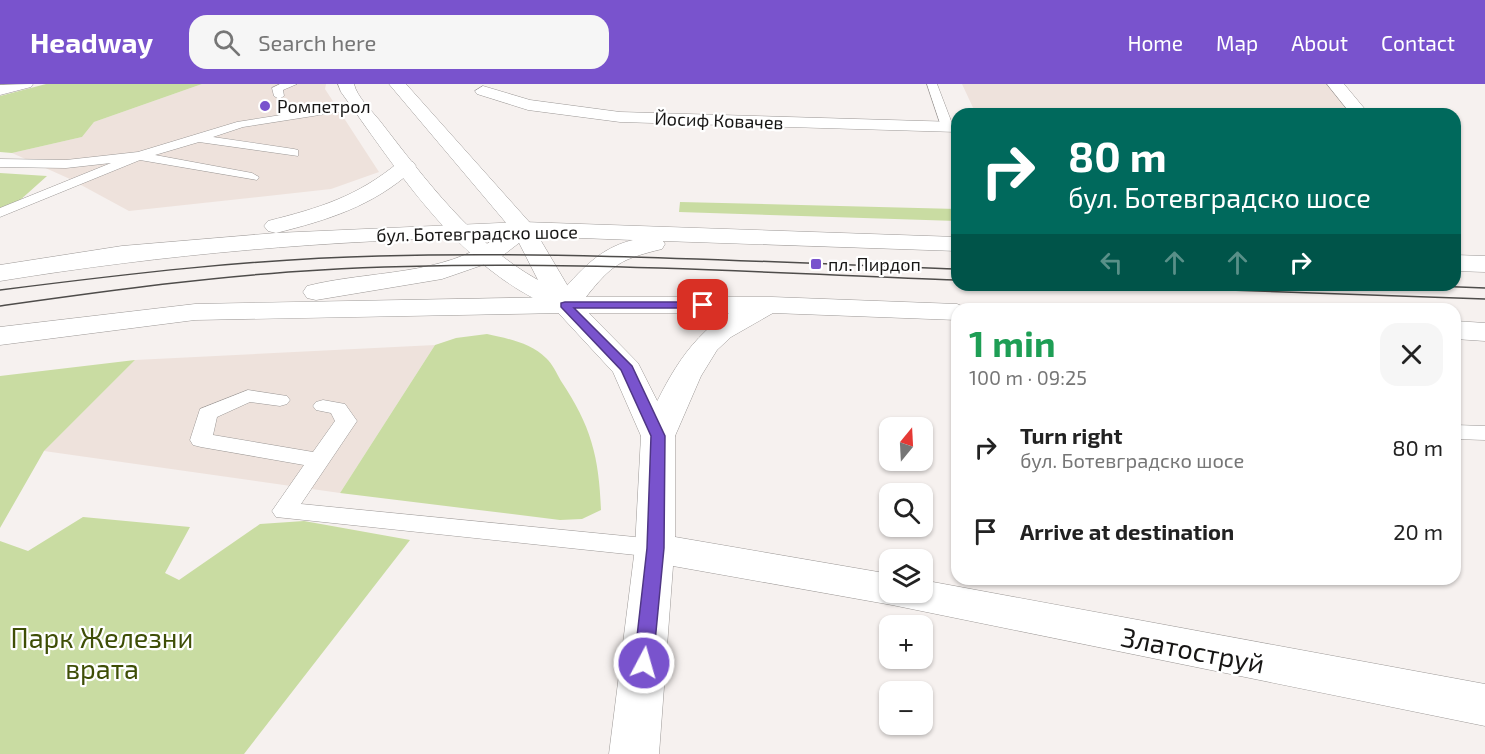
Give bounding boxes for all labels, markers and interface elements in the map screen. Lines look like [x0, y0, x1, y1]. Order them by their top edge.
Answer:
search box [189, 15, 609, 69]
text: Headway [30, 25, 153, 59]
icon: search [210, 26, 243, 59]
text: Search here [258, 29, 376, 55]
text: Home [1127, 30, 1183, 55]
text: Map [1216, 30, 1258, 55]
text: About [1291, 30, 1348, 55]
text: Contact [1381, 30, 1455, 55]
place label: Ромпетрол [277, 95, 371, 117]
marker: Ромпетрол [258, 99, 272, 113]
street label: Йосиф Ковачев [654, 107, 784, 133]
text: 80 m [1068, 130, 1167, 180]
icon: right [969, 132, 1047, 210]
text: бул. Ботевградско шосе [1068, 181, 1371, 213]
street label: бул. Ботевградско шосе [376, 220, 578, 246]
icon: left [1095, 246, 1128, 279]
icon: ahead [1158, 246, 1191, 279]
icon: ahead [1221, 246, 1254, 279]
icon: right [1284, 246, 1317, 279]
place label: пл. Пирдоп [828, 253, 921, 275]
marker: пл. Пирдоп [809, 257, 823, 271]
pin [677, 279, 728, 330]
icon: arrive [686, 288, 719, 321]
text: 1 min [969, 321, 1056, 364]
button: close [1380, 323, 1443, 386]
text: 100 m · 09:25 [969, 365, 1087, 389]
north arrow [879, 417, 933, 471]
map controls [879, 417, 933, 735]
text: Turn right [1020, 422, 1122, 448]
icon: right [969, 431, 1002, 464]
text: 80 m [1392, 434, 1443, 460]
text: бул. Ботевградско шосе [1020, 448, 1244, 472]
button: search [879, 483, 933, 537]
icon: arrive [969, 515, 1002, 548]
text: Arrive at destination [1020, 518, 1234, 544]
text: 20 m [1393, 518, 1443, 544]
button: layers [879, 549, 933, 603]
button: + [879, 615, 933, 669]
street label: Златоструй [1118, 619, 1268, 680]
park label: Парк Железни врата [11, 621, 193, 685]
position arrow [612, 631, 676, 695]
button: − [879, 681, 933, 735]

